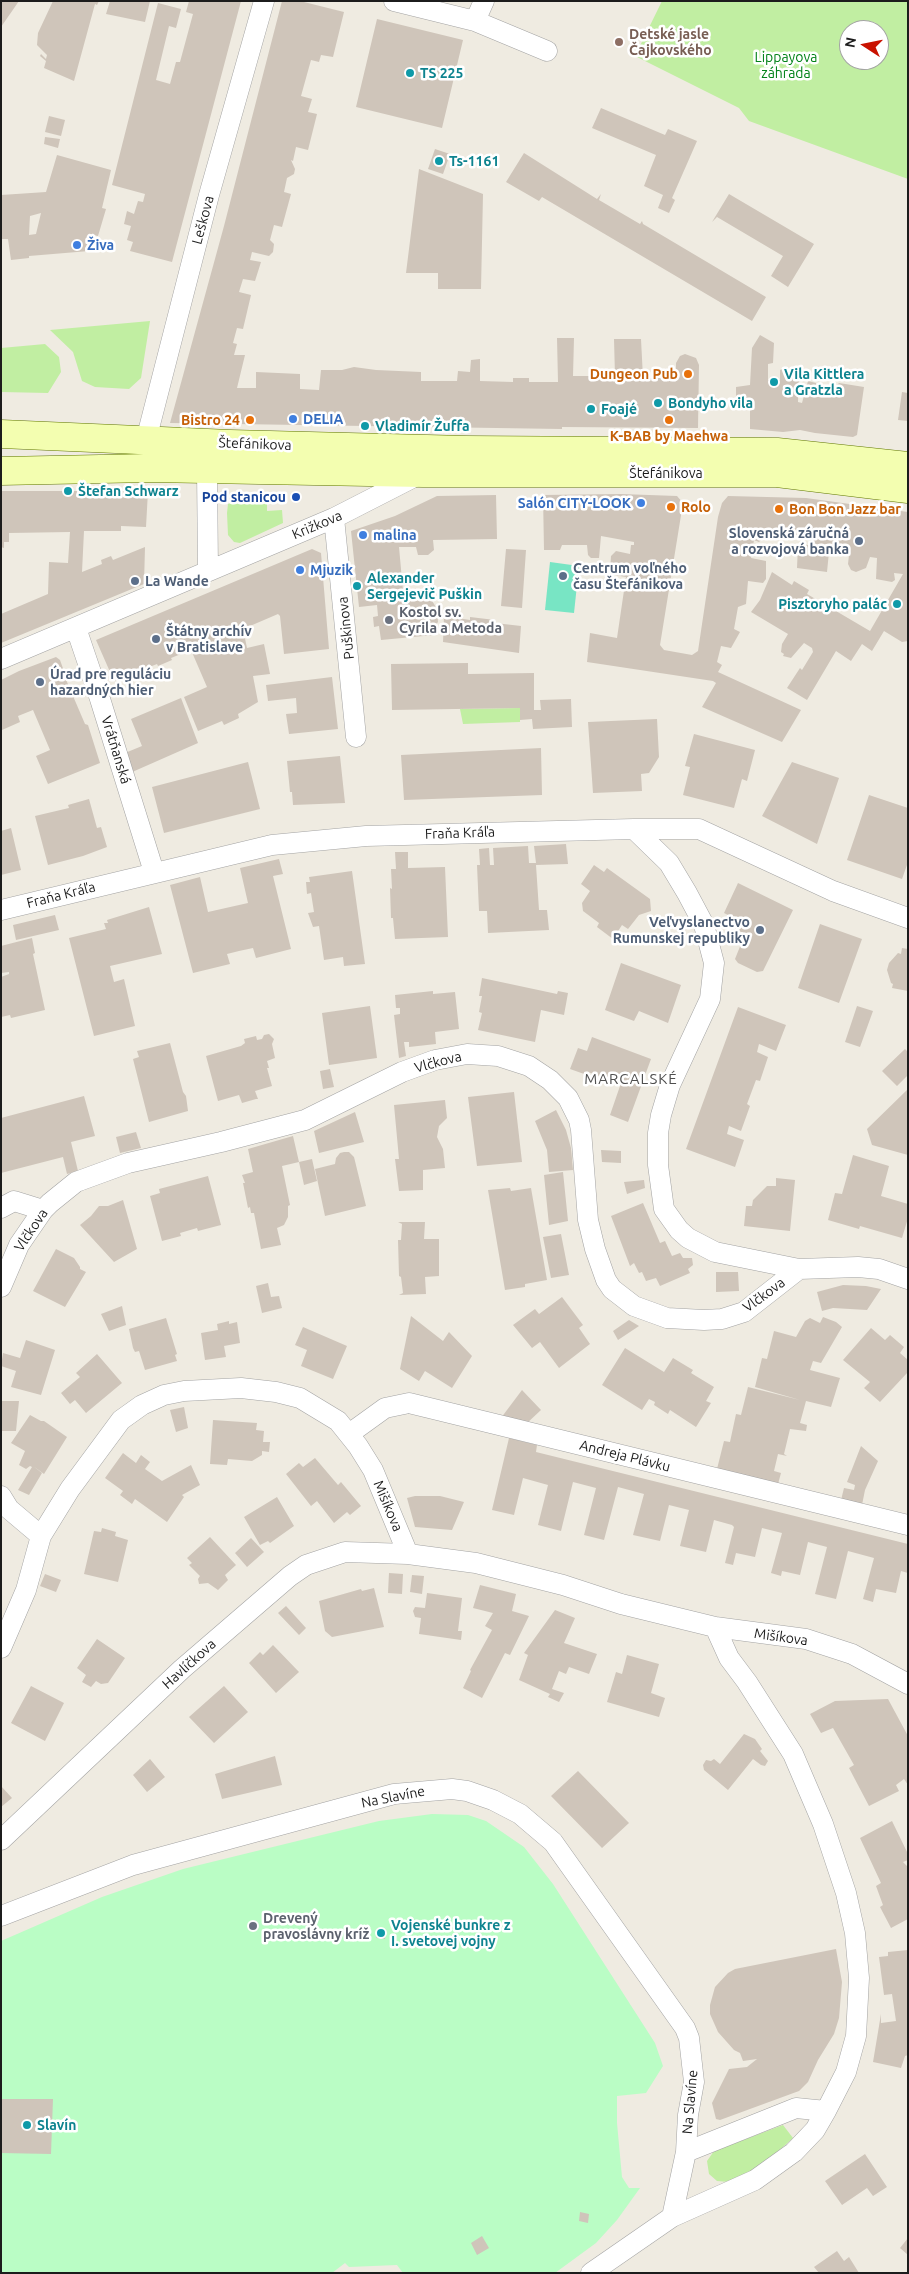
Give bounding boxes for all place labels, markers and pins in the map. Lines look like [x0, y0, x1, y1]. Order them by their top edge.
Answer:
place label: Detské jasle Čajkovského [629, 26, 712, 58]
marker: Detské jasle Čajkovského [613, 36, 625, 48]
place label: TS 225 [420, 65, 463, 81]
marker: TS 225 [404, 67, 416, 79]
place label: Ts-1161 [449, 153, 499, 169]
marker: Ts-1161 [433, 155, 445, 167]
place label: Živa [87, 237, 114, 253]
marker: Živa [71, 239, 83, 251]
place label: Dungeon Pub [590, 366, 678, 382]
place label: Vila Kittlera a Gratzla [784, 366, 864, 398]
marker: Dungeon Pub [682, 368, 694, 380]
marker: Vila Kittlera a Gratzla [768, 376, 780, 388]
place label: Bondyho vila [668, 395, 753, 411]
marker: Bondyho vila [652, 397, 664, 409]
place label: Foajé [601, 401, 637, 417]
marker: Foajé [585, 403, 597, 415]
place label: DELIA [303, 411, 343, 427]
place label: Bistro 24 [181, 412, 240, 428]
marker: DELIA [287, 413, 299, 425]
marker: Bistro 24 [244, 414, 256, 426]
marker: K-BAB by Maehwa [663, 414, 675, 426]
place label: Vladimír Žuffa [375, 418, 470, 434]
marker: Vladimír Žuffa [359, 420, 371, 432]
place label: K-BAB by Maehwa [610, 428, 728, 444]
place label: Štefan Schwarz [78, 483, 179, 499]
marker: Štefan Schwarz [62, 485, 74, 497]
place label: Pod stanicou [202, 489, 286, 505]
marker: Pod stanicou [290, 491, 302, 503]
place label: Salón CITY-LOOK [518, 495, 631, 511]
marker: Salón CITY-LOOK [635, 497, 647, 509]
place label: Rolo [681, 499, 711, 515]
marker: Rolo [665, 501, 677, 513]
place label: Bon Bon Jazz bar [789, 501, 901, 517]
marker: Bon Bon Jazz bar [773, 503, 785, 515]
place label: Slovenská záručná a rozvojová banka [729, 525, 849, 558]
place label: malina [373, 527, 417, 543]
marker: malina [357, 529, 369, 541]
marker: Slovenská záručná a rozvojová banka [853, 535, 865, 547]
place label: Centrum voľného času Štefánikova [573, 560, 687, 592]
place label: Mjuzik [310, 562, 353, 578]
marker: Mjuzik [294, 564, 306, 576]
place label: Alexander Sergejevič Puškin [367, 570, 482, 602]
marker: Centrum voľného času Štefánikova [557, 570, 569, 582]
place label: La Wande [145, 573, 209, 589]
marker: La Wande [129, 575, 141, 587]
marker: Alexander Sergejevič Puškin [351, 580, 363, 592]
place label: Pisztoryho palác [778, 596, 887, 612]
marker: Pisztoryho palác [891, 598, 903, 610]
place label: Kostol sv. Cyrila a Metoda [399, 604, 502, 636]
marker: Kostol sv. Cyrila a Metoda [383, 614, 395, 626]
place label: Štátny archív v Bratislave [166, 623, 252, 656]
marker: Štátny archív v Bratislave [150, 633, 162, 645]
place label: Úrad pre reguláciu hazardných hier [50, 666, 171, 699]
marker: Úrad pre reguláciu hazardných hier [34, 676, 46, 688]
place label: Veľvyslanectvo Rumunskej republiky [613, 914, 750, 946]
marker: Veľvyslanectvo Rumunskej republiky [754, 924, 766, 936]
place label: Drevený pravoslávny kríž [263, 1910, 369, 1942]
place label: Vojenské bunkre z I. svetovej vojny [391, 1917, 511, 1950]
marker: Drevený pravoslávny kríž [247, 1920, 259, 1932]
marker: Vojenské bunkre z I. svetovej vojny [375, 1927, 387, 1939]
place label: Slavín [37, 2117, 76, 2133]
marker: Slavín [21, 2119, 33, 2131]

